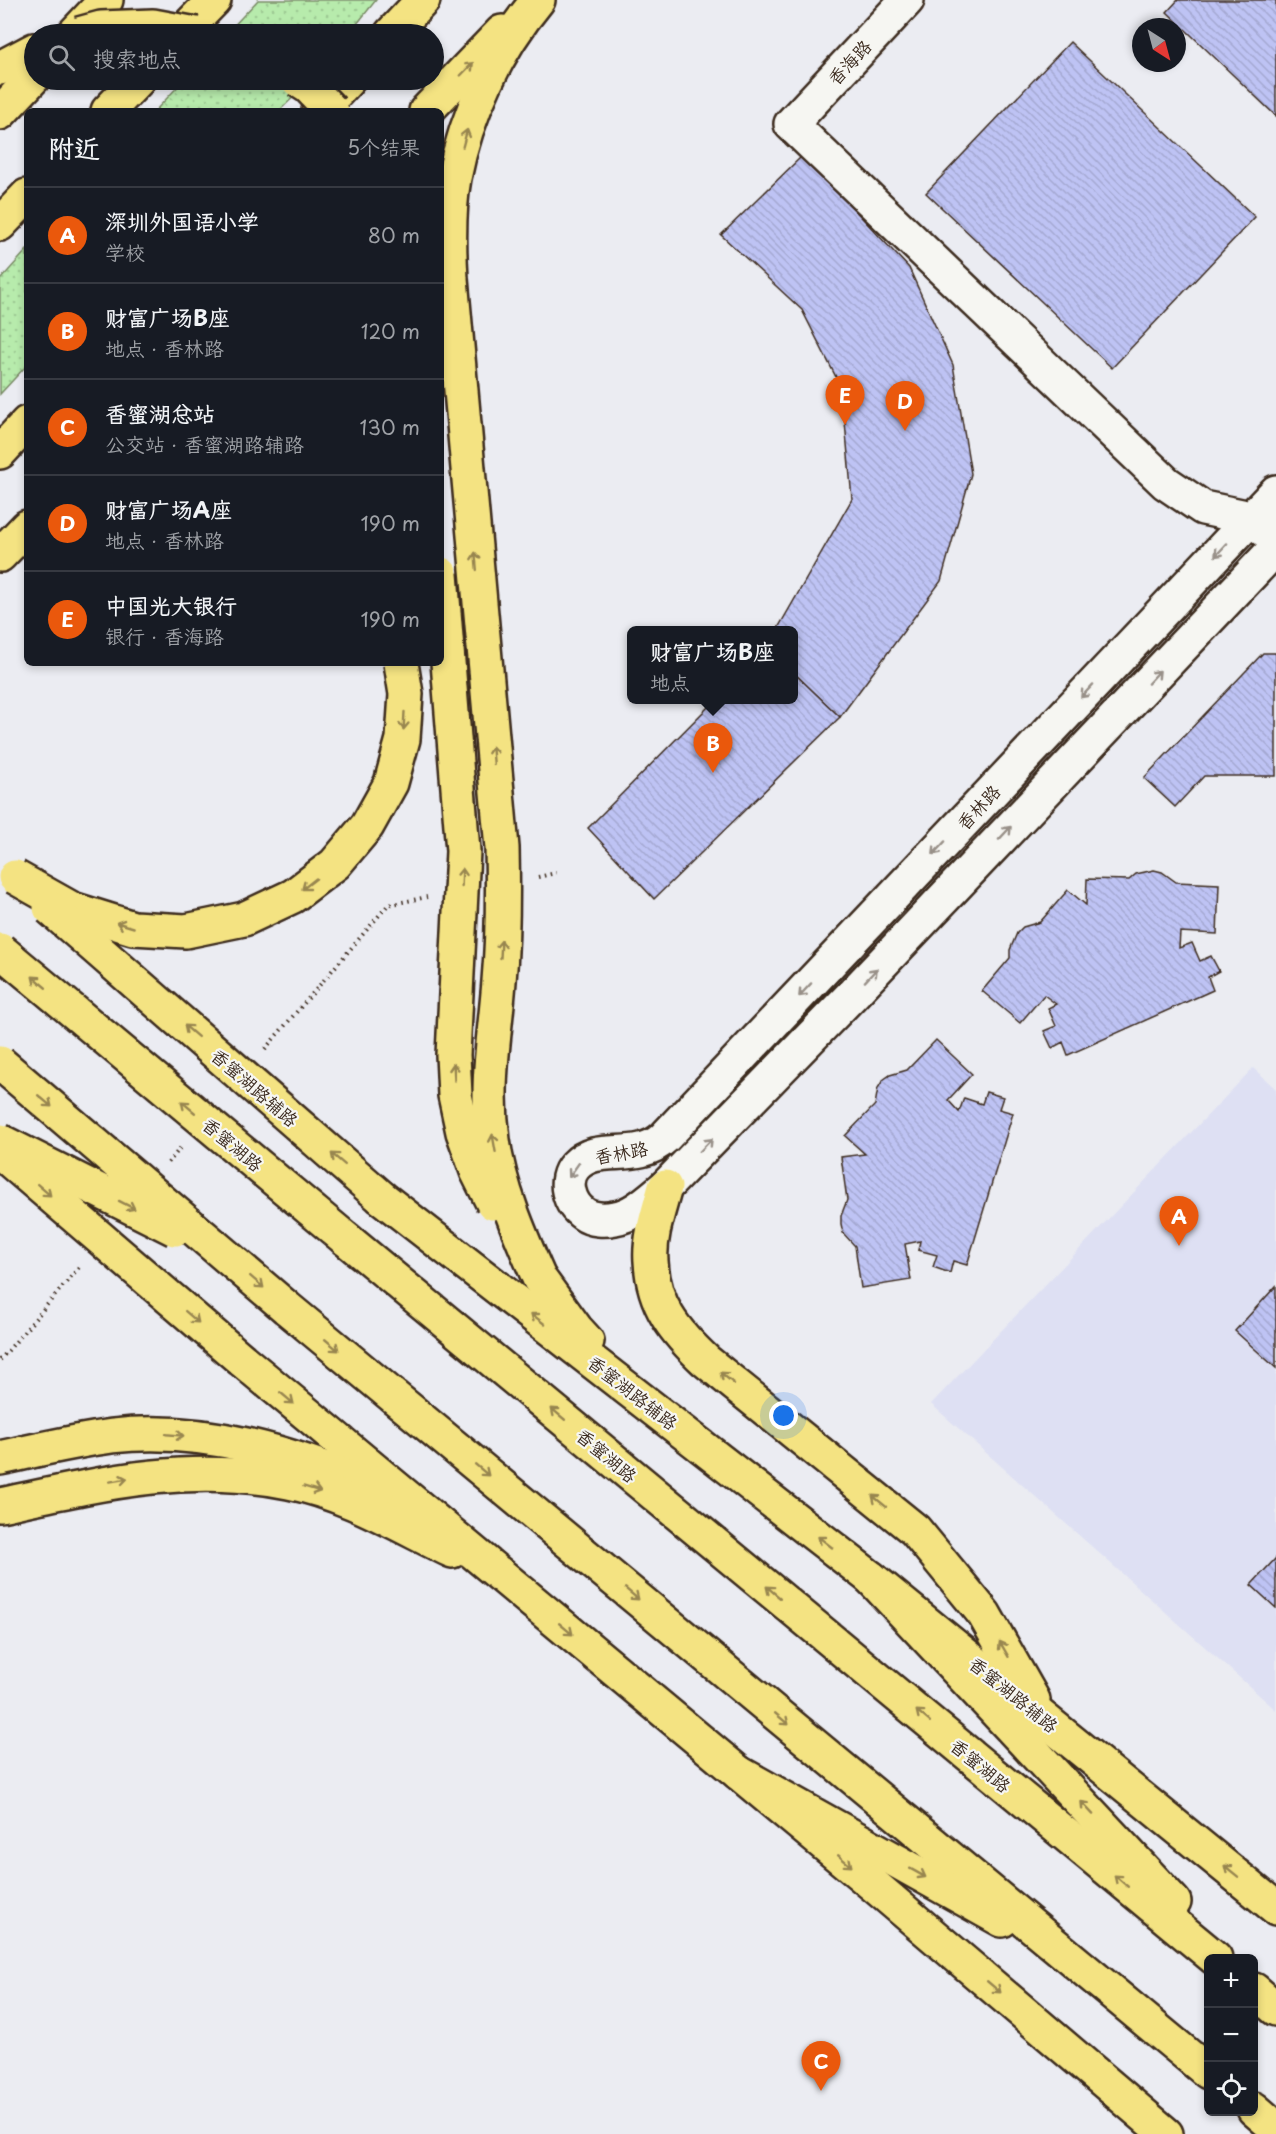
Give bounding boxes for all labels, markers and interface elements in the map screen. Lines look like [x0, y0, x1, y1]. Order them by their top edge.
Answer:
north arrow [1132, 18, 1186, 72]
search box [24, 24, 444, 90]
street label: 香海路 [821, 33, 877, 91]
icon: search [45, 41, 78, 74]
text: 搜索地点 [93, 41, 181, 74]
one-way arrow [459, 61, 474, 76]
text: 附近 [48, 128, 100, 167]
one-way arrow [460, 129, 471, 148]
text: 5个结果 [347, 132, 420, 162]
text: 深圳外国语小学 [105, 204, 259, 237]
text: A [60, 220, 75, 250]
text: 80 m [368, 220, 420, 250]
text: 学校 [105, 237, 145, 267]
text: 财富广场B座 [105, 300, 230, 333]
text: B [61, 316, 74, 346]
text: 120 m [361, 316, 420, 346]
text: 地点 · 香林路 [105, 333, 224, 363]
pin: E [826, 376, 864, 425]
pin: D [886, 382, 924, 431]
text: 香蜜湖总站 [105, 396, 215, 429]
text: C [60, 412, 75, 442]
text: 130 m [360, 412, 420, 442]
text: 公交站 · 香蜜湖路辅路 [105, 429, 304, 459]
text: 财富广场A座 [105, 492, 232, 525]
text: D [60, 508, 75, 538]
text: 190 m [361, 508, 420, 538]
text: 地点 · 香林路 [105, 525, 224, 555]
one-way arrow [1214, 542, 1229, 557]
one-way arrow [470, 551, 481, 571]
text: 中国光大银行 [105, 588, 237, 621]
text: E [61, 604, 74, 634]
text: 190 m [361, 604, 420, 634]
text: 银行 · 香海路 [105, 621, 224, 651]
popup [627, 626, 798, 704]
text: 财富广场B座 [650, 634, 775, 667]
text: 地点 [650, 667, 690, 697]
one-way arrow [1147, 669, 1161, 684]
one-way arrow [1080, 684, 1095, 699]
one-way arrow [399, 711, 410, 731]
pin: B [694, 724, 732, 773]
one-way arrow [487, 745, 498, 765]
street label: 香林路 [950, 778, 1006, 836]
one-way arrow [998, 826, 1012, 841]
one-way arrow [932, 841, 946, 856]
one-way arrow [456, 868, 467, 888]
one-way arrow [301, 877, 317, 890]
one-way arrow [116, 919, 135, 930]
one-way arrow [496, 940, 507, 960]
one-way arrow [864, 968, 878, 983]
one-way arrow [32, 975, 47, 989]
one-way arrow [798, 982, 812, 997]
one-way arrow [184, 1024, 199, 1038]
street label: 香蜜湖路辅路 [205, 1041, 305, 1133]
one-way arrow [448, 1062, 459, 1082]
one-way arrow [37, 1094, 52, 1108]
one-way arrow [181, 1100, 196, 1114]
street label: 香蜜湖路 [197, 1111, 269, 1177]
one-way arrow [488, 1134, 499, 1154]
street label: 香林路 [592, 1134, 650, 1170]
one-way arrow [699, 1137, 713, 1152]
one-way arrow [331, 1152, 346, 1166]
one-way arrow [568, 1161, 581, 1178]
one-way arrow [36, 1184, 52, 1197]
pin: A [1160, 1196, 1198, 1246]
one-way arrow [118, 1199, 136, 1211]
one-way arrow [249, 1275, 264, 1289]
one-way arrow [184, 1311, 200, 1324]
one-way arrow [530, 1313, 546, 1326]
one-way arrow [324, 1339, 340, 1352]
street label: 香蜜湖路辅路 [582, 1348, 684, 1436]
one-way arrow [720, 1371, 735, 1385]
one-way arrow [279, 1391, 295, 1404]
your location [769, 1401, 798, 1430]
one-way arrow [551, 1407, 566, 1421]
street label: 香蜜湖路 [571, 1422, 643, 1488]
one-way arrow [164, 1430, 184, 1441]
one-way arrow [474, 1463, 490, 1476]
one-way arrow [108, 1474, 128, 1485]
one-way arrow [302, 1484, 321, 1495]
one-way arrow [871, 1494, 887, 1507]
one-way arrow [817, 1535, 833, 1548]
one-way arrow [765, 1586, 781, 1599]
one-way arrow [624, 1587, 639, 1601]
one-way arrow [558, 1622, 573, 1636]
one-way arrow [997, 1641, 1009, 1658]
street label: 香蜜湖路辅路 [964, 1650, 1064, 1738]
one-way arrow [915, 1710, 931, 1723]
one-way arrow [774, 1712, 790, 1725]
street label: 香蜜湖路 [945, 1732, 1017, 1798]
one-way arrow [1079, 1801, 1094, 1816]
one-way arrow [837, 1854, 852, 1868]
one-way arrow [1224, 1864, 1239, 1878]
one-way arrow [909, 1867, 926, 1879]
one-way arrow [1114, 1875, 1130, 1888]
map controls [1204, 1954, 1258, 2116]
button: + [1204, 1954, 1258, 2008]
one-way arrow [986, 1981, 1002, 1994]
button: − [1204, 2008, 1258, 2062]
pin: C [802, 2042, 840, 2091]
button: locate [1204, 2062, 1258, 2116]

